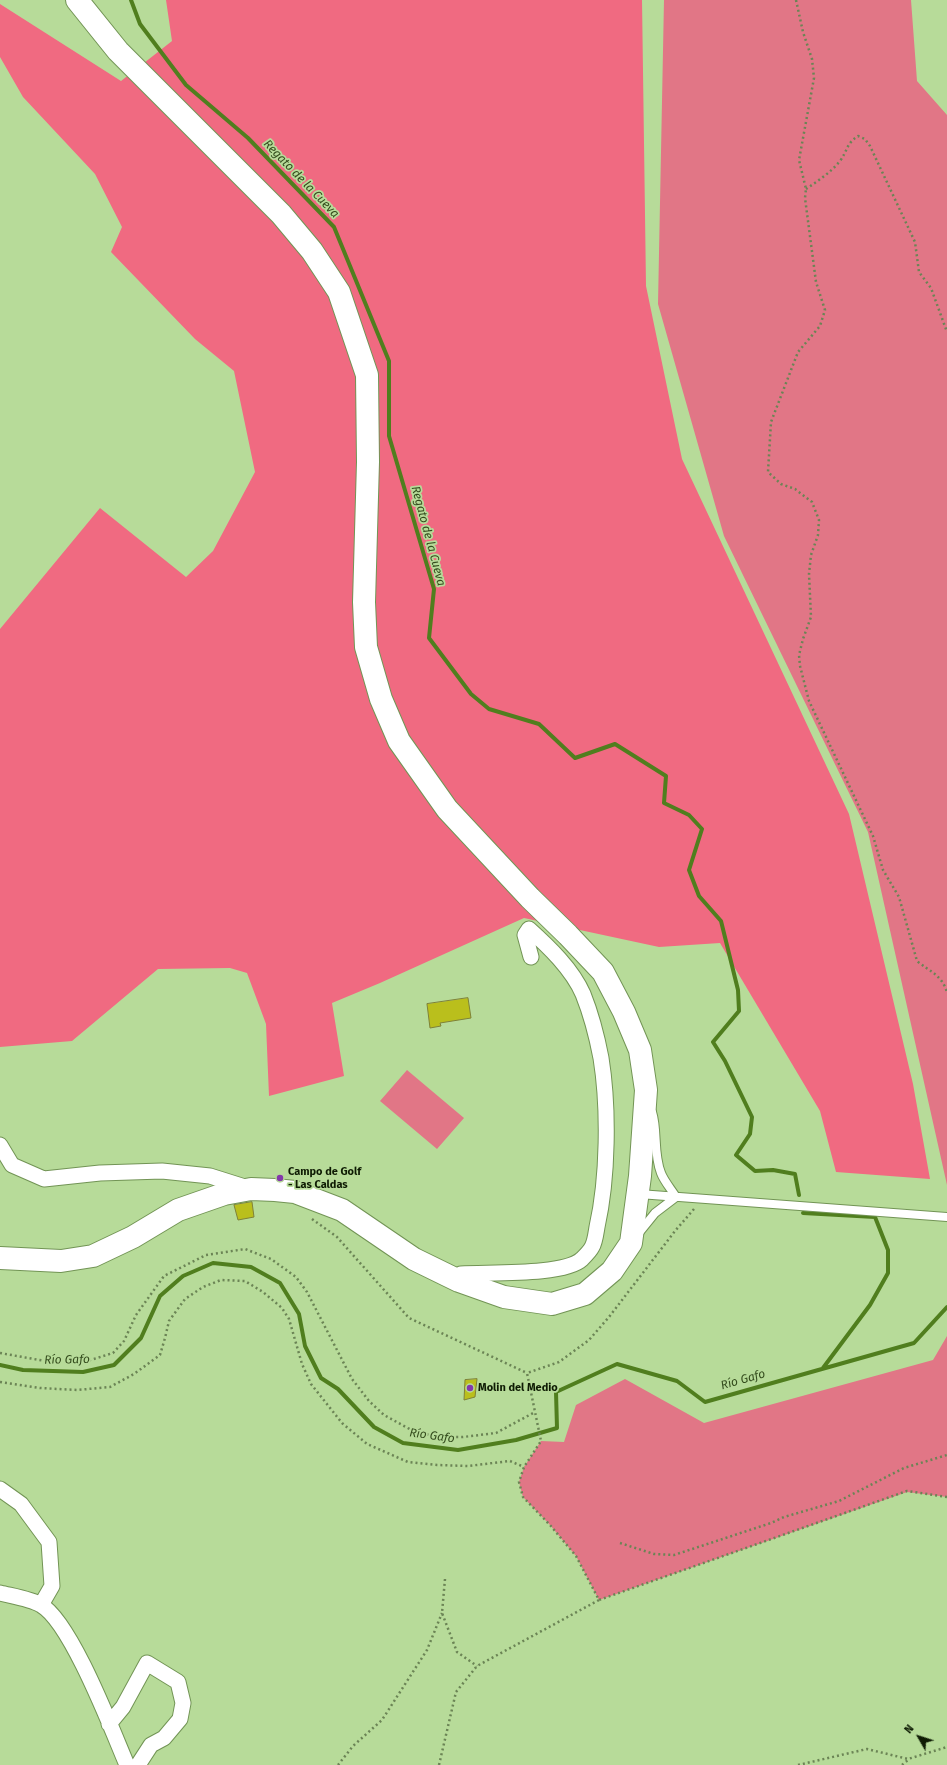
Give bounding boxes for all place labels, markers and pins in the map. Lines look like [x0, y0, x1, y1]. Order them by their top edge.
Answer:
place label: Campo de Golf - Las Caldas [288, 1165, 361, 1191]
marker: Campo de Golf - Las Caldas [275, 1173, 285, 1183]
place label: Molin del Medio [478, 1381, 558, 1395]
marker: Molin del Medio [465, 1383, 475, 1393]

